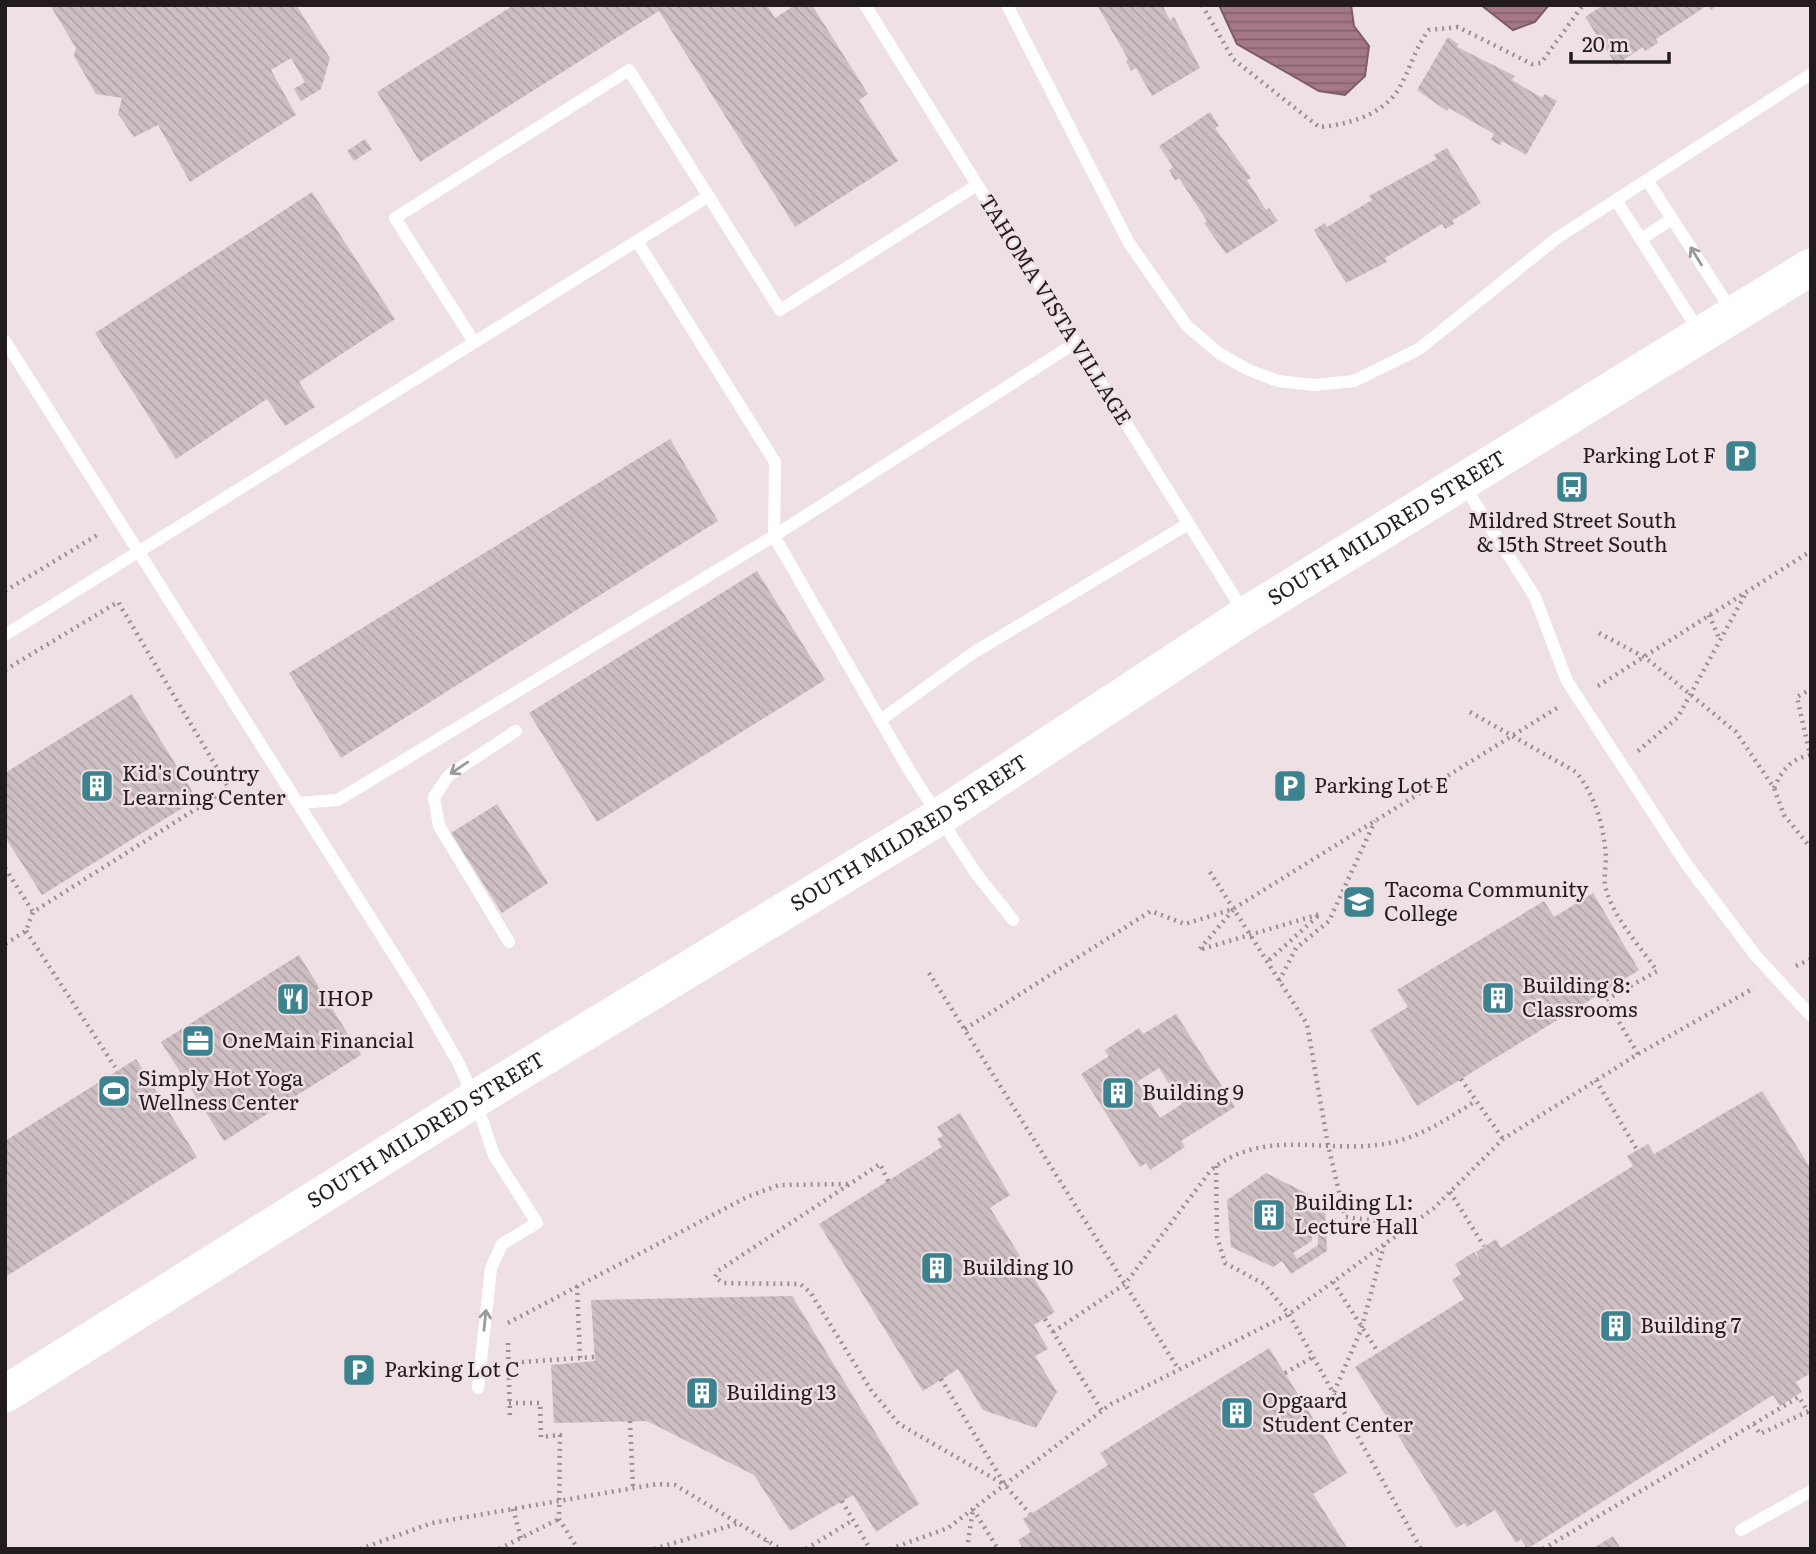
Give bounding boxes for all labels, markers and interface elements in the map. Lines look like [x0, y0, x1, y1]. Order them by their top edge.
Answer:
scale bar [1571, 21, 1669, 65]
text: 20 m [1582, 27, 1629, 58]
street label: TAHOMA VISTA VILLAGE [973, 187, 1141, 430]
one-way arrow [1688, 247, 1703, 266]
parking icon: Parking Lot F [1722, 437, 1760, 475]
place label: Parking Lot F [1582, 438, 1716, 469]
street label: SOUTH MILDRED STREET [1260, 441, 1511, 611]
bus stop icon: Mildred Street South & 15th Street South [1553, 468, 1591, 506]
place label: Mildred Street South & 15th Street South [1467, 503, 1677, 558]
street label: SOUTH MILDRED STREET [783, 745, 1033, 917]
place label: Kid's Country Learning Center [122, 756, 286, 811]
one-way arrow [450, 761, 469, 776]
building icon: Kid's Country Learning Center [78, 767, 116, 805]
parking icon: Parking Lot E [1271, 767, 1309, 805]
place label: Parking Lot E [1314, 768, 1448, 799]
place label: Tacoma Community College [1384, 872, 1589, 927]
school or university icon: Tacoma Community College [1340, 883, 1378, 921]
place label: Building 8: Classrooms [1522, 968, 1637, 1023]
building icon: Building 8: Classrooms [1479, 979, 1517, 1017]
restaurant icon: IHOP [274, 980, 312, 1018]
place label: IHOP [318, 981, 373, 1012]
office icon: OneMain Financial [179, 1022, 217, 1060]
place label: OneMain Financial [222, 1023, 414, 1054]
street label: SOUTH MILDRED STREET [300, 1042, 550, 1214]
place label: Simply Hot Yoga Wellness Center [138, 1061, 304, 1116]
sports icon: Simply Hot Yoga Wellness Center [95, 1072, 133, 1110]
building icon: Building 9 [1099, 1074, 1137, 1112]
place label: Building 9 [1142, 1075, 1244, 1106]
place label: Building L1: Lecture Hall [1294, 1185, 1418, 1240]
building icon: Building L1: Lecture Hall [1250, 1196, 1288, 1234]
building icon: Building 10 [918, 1249, 956, 1287]
place label: Building 10 [962, 1250, 1073, 1281]
building icon: Building 7 [1597, 1307, 1635, 1345]
place label: Building 7 [1640, 1308, 1742, 1339]
one-way arrow [479, 1309, 492, 1332]
parking icon: Parking Lot C [340, 1351, 378, 1389]
place label: Parking Lot C [384, 1352, 520, 1383]
building icon: Building 13 [683, 1374, 721, 1412]
place label: Building 13 [726, 1375, 837, 1406]
place label: Opgaard Student Center [1262, 1383, 1413, 1438]
building icon: Opgaard Student Center [1218, 1394, 1256, 1432]

